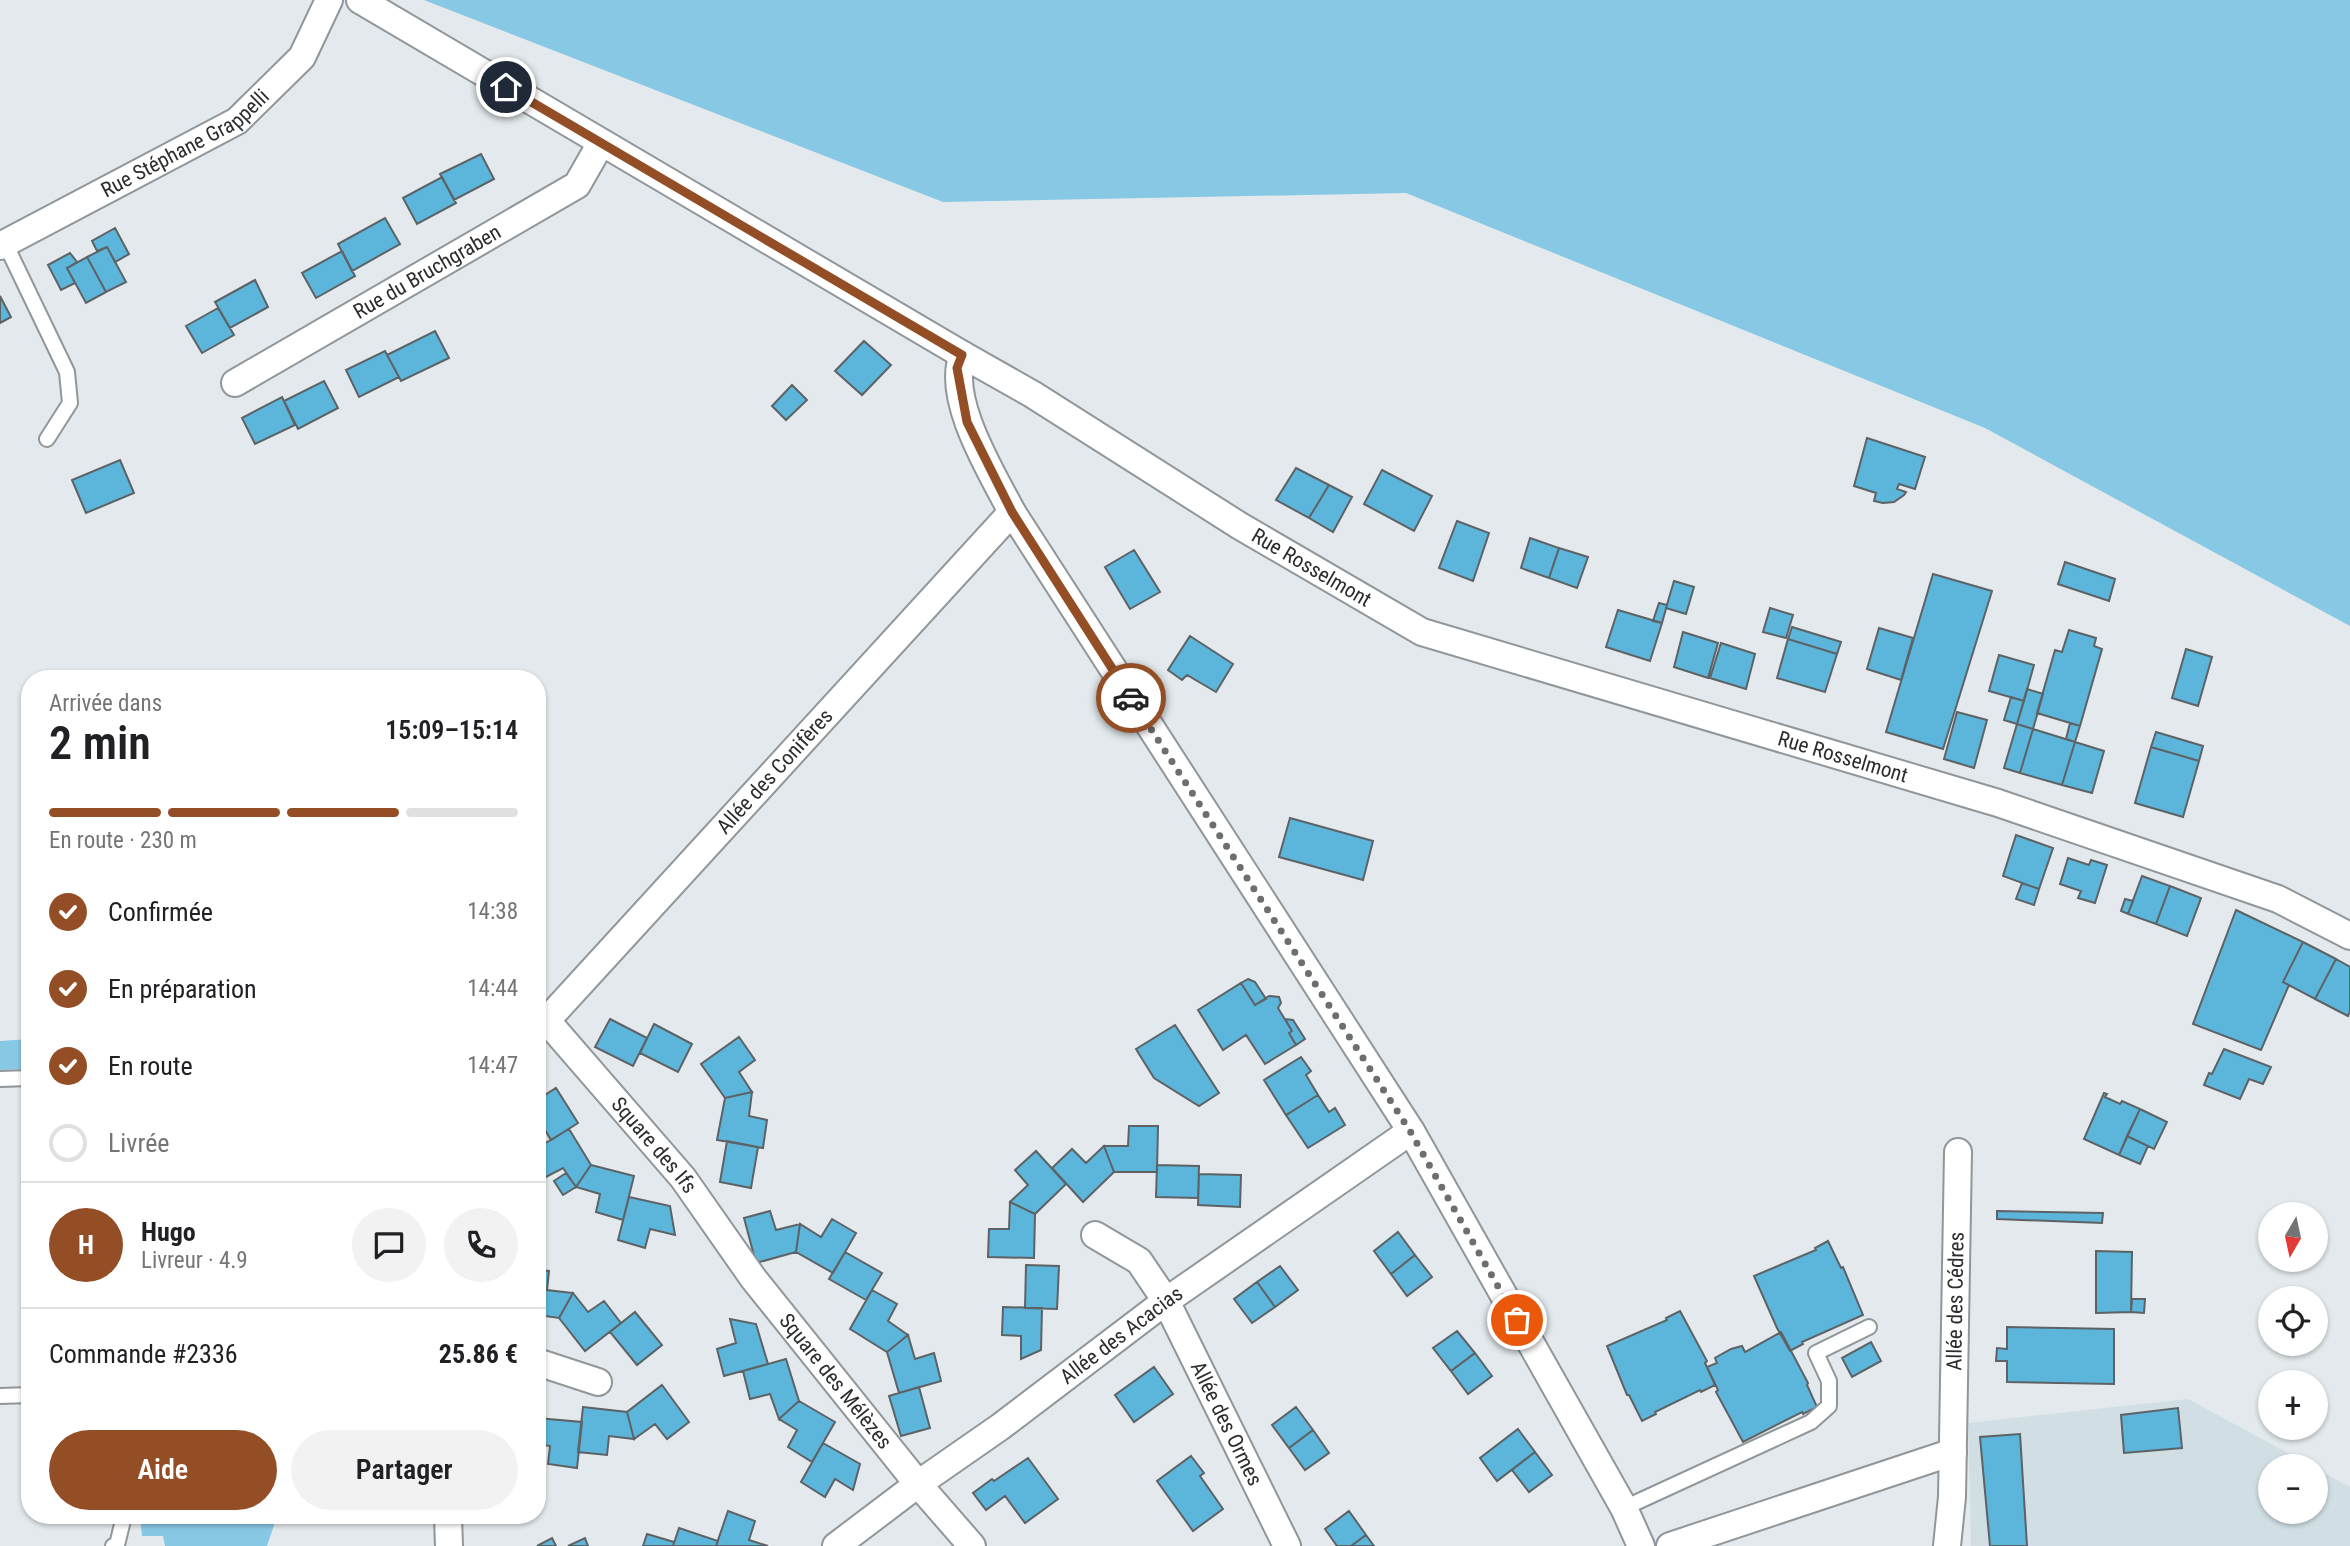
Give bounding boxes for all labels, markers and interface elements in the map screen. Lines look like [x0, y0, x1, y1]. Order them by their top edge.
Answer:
pin [476, 57, 536, 117]
icon: home [487, 68, 525, 106]
street label: Rue Stéphane Grappelli [97, 84, 274, 202]
street label: Rue du Bruchgraben [349, 220, 505, 324]
street label: Rue Rosselmont [1247, 523, 1375, 612]
courier [1096, 663, 1166, 733]
icon: car [1112, 679, 1150, 717]
text: Arrivée dans [49, 690, 162, 717]
street label: Allée des Conifères [712, 704, 838, 839]
text: 15:09–15:14 [385, 715, 518, 745]
text: 2 min [49, 716, 151, 770]
street label: Rue Rosselmont [1775, 726, 1911, 788]
text: En route · 230 m [49, 827, 197, 854]
icon: check [49, 893, 87, 931]
text: Confirmée [108, 897, 213, 927]
text: 14:38 [467, 898, 518, 925]
icon: check [49, 970, 87, 1008]
text: En préparation [108, 974, 257, 1004]
text: 14:44 [467, 975, 518, 1002]
icon: check [49, 1047, 87, 1085]
text: En route [108, 1051, 193, 1081]
text: 14:47 [467, 1052, 518, 1079]
street label: Square des Ifs [606, 1092, 702, 1198]
text: Livrée [108, 1128, 170, 1158]
north arrow [2258, 1202, 2328, 1272]
map controls [2258, 1202, 2328, 1524]
button: chat [352, 1208, 426, 1282]
button: phone [444, 1208, 518, 1282]
text: Hugo [141, 1217, 196, 1247]
text: H [78, 1230, 94, 1260]
street label: Allée des Cédres [1942, 1232, 1969, 1371]
text: Livreur · 4.9 [141, 1247, 248, 1274]
street label: Allée des Acacias [1056, 1281, 1187, 1389]
button: locate [2258, 1286, 2328, 1356]
pin [1487, 1290, 1547, 1350]
icon: bag [1498, 1301, 1536, 1339]
street label: Square des Mélèzes [774, 1309, 897, 1454]
text: Commande #2336 [49, 1339, 238, 1369]
text: 25.86 € [439, 1339, 518, 1369]
street label: Allée des Ormes [1186, 1358, 1267, 1489]
button: + [2258, 1370, 2328, 1440]
button: Aide [49, 1430, 277, 1510]
button: Partager [291, 1430, 518, 1510]
button: − [2258, 1454, 2328, 1524]

